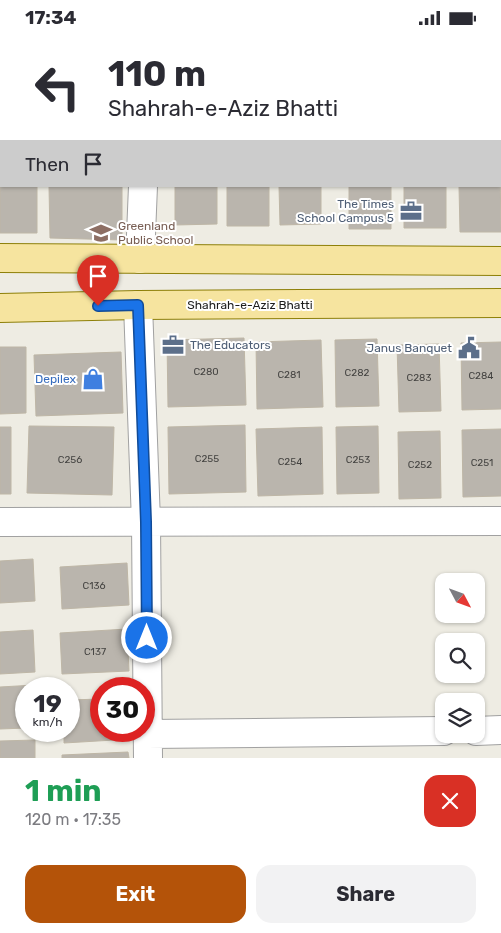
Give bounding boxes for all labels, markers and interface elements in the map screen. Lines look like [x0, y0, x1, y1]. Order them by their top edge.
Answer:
text: 17:34 [25, 6, 76, 29]
text: 110 m [108, 53, 206, 95]
icon: left [25, 55, 90, 120]
text: Shahrah-e-Aziz Bhatti [108, 95, 338, 122]
icon: arrive [79, 150, 107, 178]
text: Then [25, 153, 69, 176]
place label: The Times School Campus 5 [297, 197, 394, 225]
office icon: The Times School Campus 5 [398, 198, 424, 224]
place label: Greenland Public School [118, 219, 194, 247]
school or university icon: Greenland Public School [88, 220, 114, 246]
pin [77, 255, 119, 306]
icon: arrive [84, 262, 112, 290]
street label: Shahrah-e-Aziz Bhatti [187, 298, 313, 312]
office icon: The Educators [160, 332, 186, 358]
public building icon: Janus Banquet [456, 335, 482, 361]
place label: The Educators [190, 338, 271, 352]
place label: Janus Banquet [367, 341, 452, 355]
shop icon: Depilex [80, 366, 106, 392]
house number: C280 [193, 366, 219, 378]
house number: C282 [345, 367, 370, 379]
house number: C281 [277, 369, 301, 381]
house number: C284 [468, 370, 494, 382]
place label: Depilex [35, 372, 77, 386]
house number: C283 [407, 372, 431, 384]
house number: C255 [195, 453, 219, 465]
house number: C256 [58, 454, 82, 466]
house number: C253 [346, 454, 370, 466]
house number: C254 [278, 456, 302, 468]
house number: C251 [471, 457, 493, 469]
house number: C252 [408, 459, 432, 471]
north arrow [435, 573, 485, 623]
map controls [435, 573, 485, 743]
house number: C136 [83, 580, 105, 592]
position arrow [120, 611, 172, 663]
button: search [435, 633, 485, 683]
house number: C137 [84, 646, 106, 658]
speed limit sign: 30 [90, 677, 155, 742]
text: 19 [33, 689, 62, 718]
button: layers [435, 693, 485, 743]
text: km/h [33, 715, 62, 729]
text: 1 min [25, 773, 102, 809]
button: close [424, 775, 476, 827]
text: 120 m · 17:35 [25, 810, 121, 829]
button: Exit [25, 865, 246, 923]
button: Share [256, 865, 476, 923]

